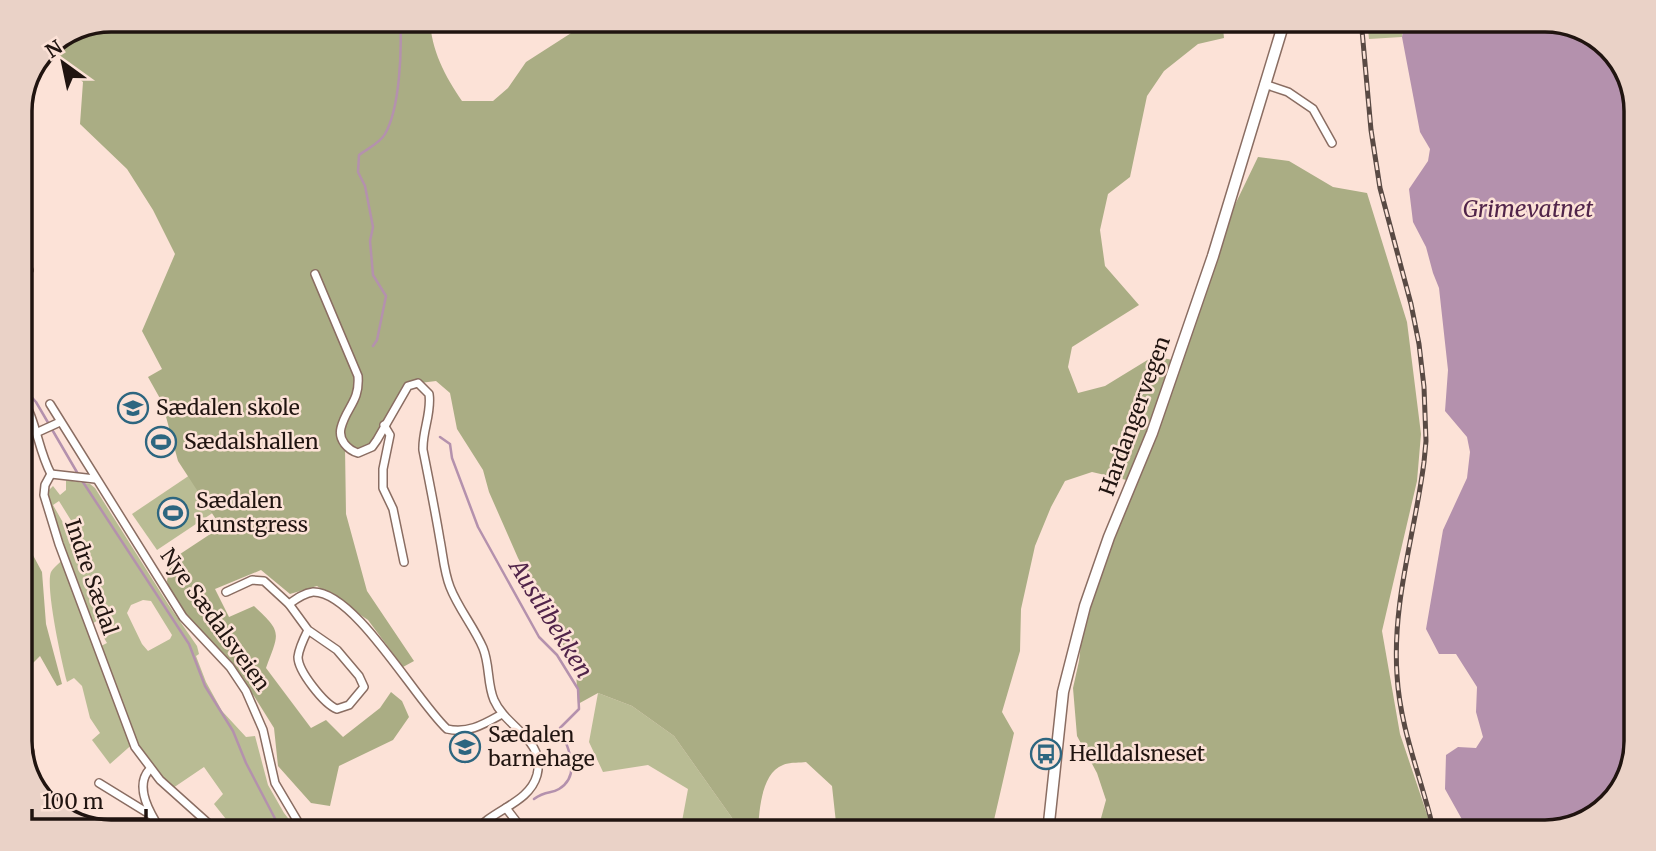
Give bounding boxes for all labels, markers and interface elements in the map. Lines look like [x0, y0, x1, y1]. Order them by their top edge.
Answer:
north arrow [28, 28, 98, 98]
text: N [41, 35, 67, 63]
water label: Grimevatnet [1463, 194, 1593, 223]
street label: Hardangervegen [1093, 332, 1176, 499]
school or university icon: Sædalen skole [116, 391, 150, 425]
place label: Sædalen skole [156, 394, 300, 421]
sports icon: Sædalshallen [144, 425, 178, 459]
place label: Sædalshallen [184, 428, 319, 455]
place label: Sædalen kunstgress [196, 487, 308, 538]
sports icon: Sædalen kunstgress [156, 496, 190, 530]
street label: Indre Sædal [59, 515, 124, 639]
street label: Nye Sædalsveien [155, 543, 276, 696]
water label: Austlibekken [502, 552, 599, 683]
place label: Sædalen barnehage [487, 721, 595, 772]
school or university icon: Sædalen barnehage [448, 730, 482, 764]
bus stop icon: Helldalsneset [1029, 737, 1063, 771]
place label: Helldalsneset [1069, 740, 1205, 767]
scale bar [32, 778, 145, 822]
text: 100 m [42, 788, 104, 815]

